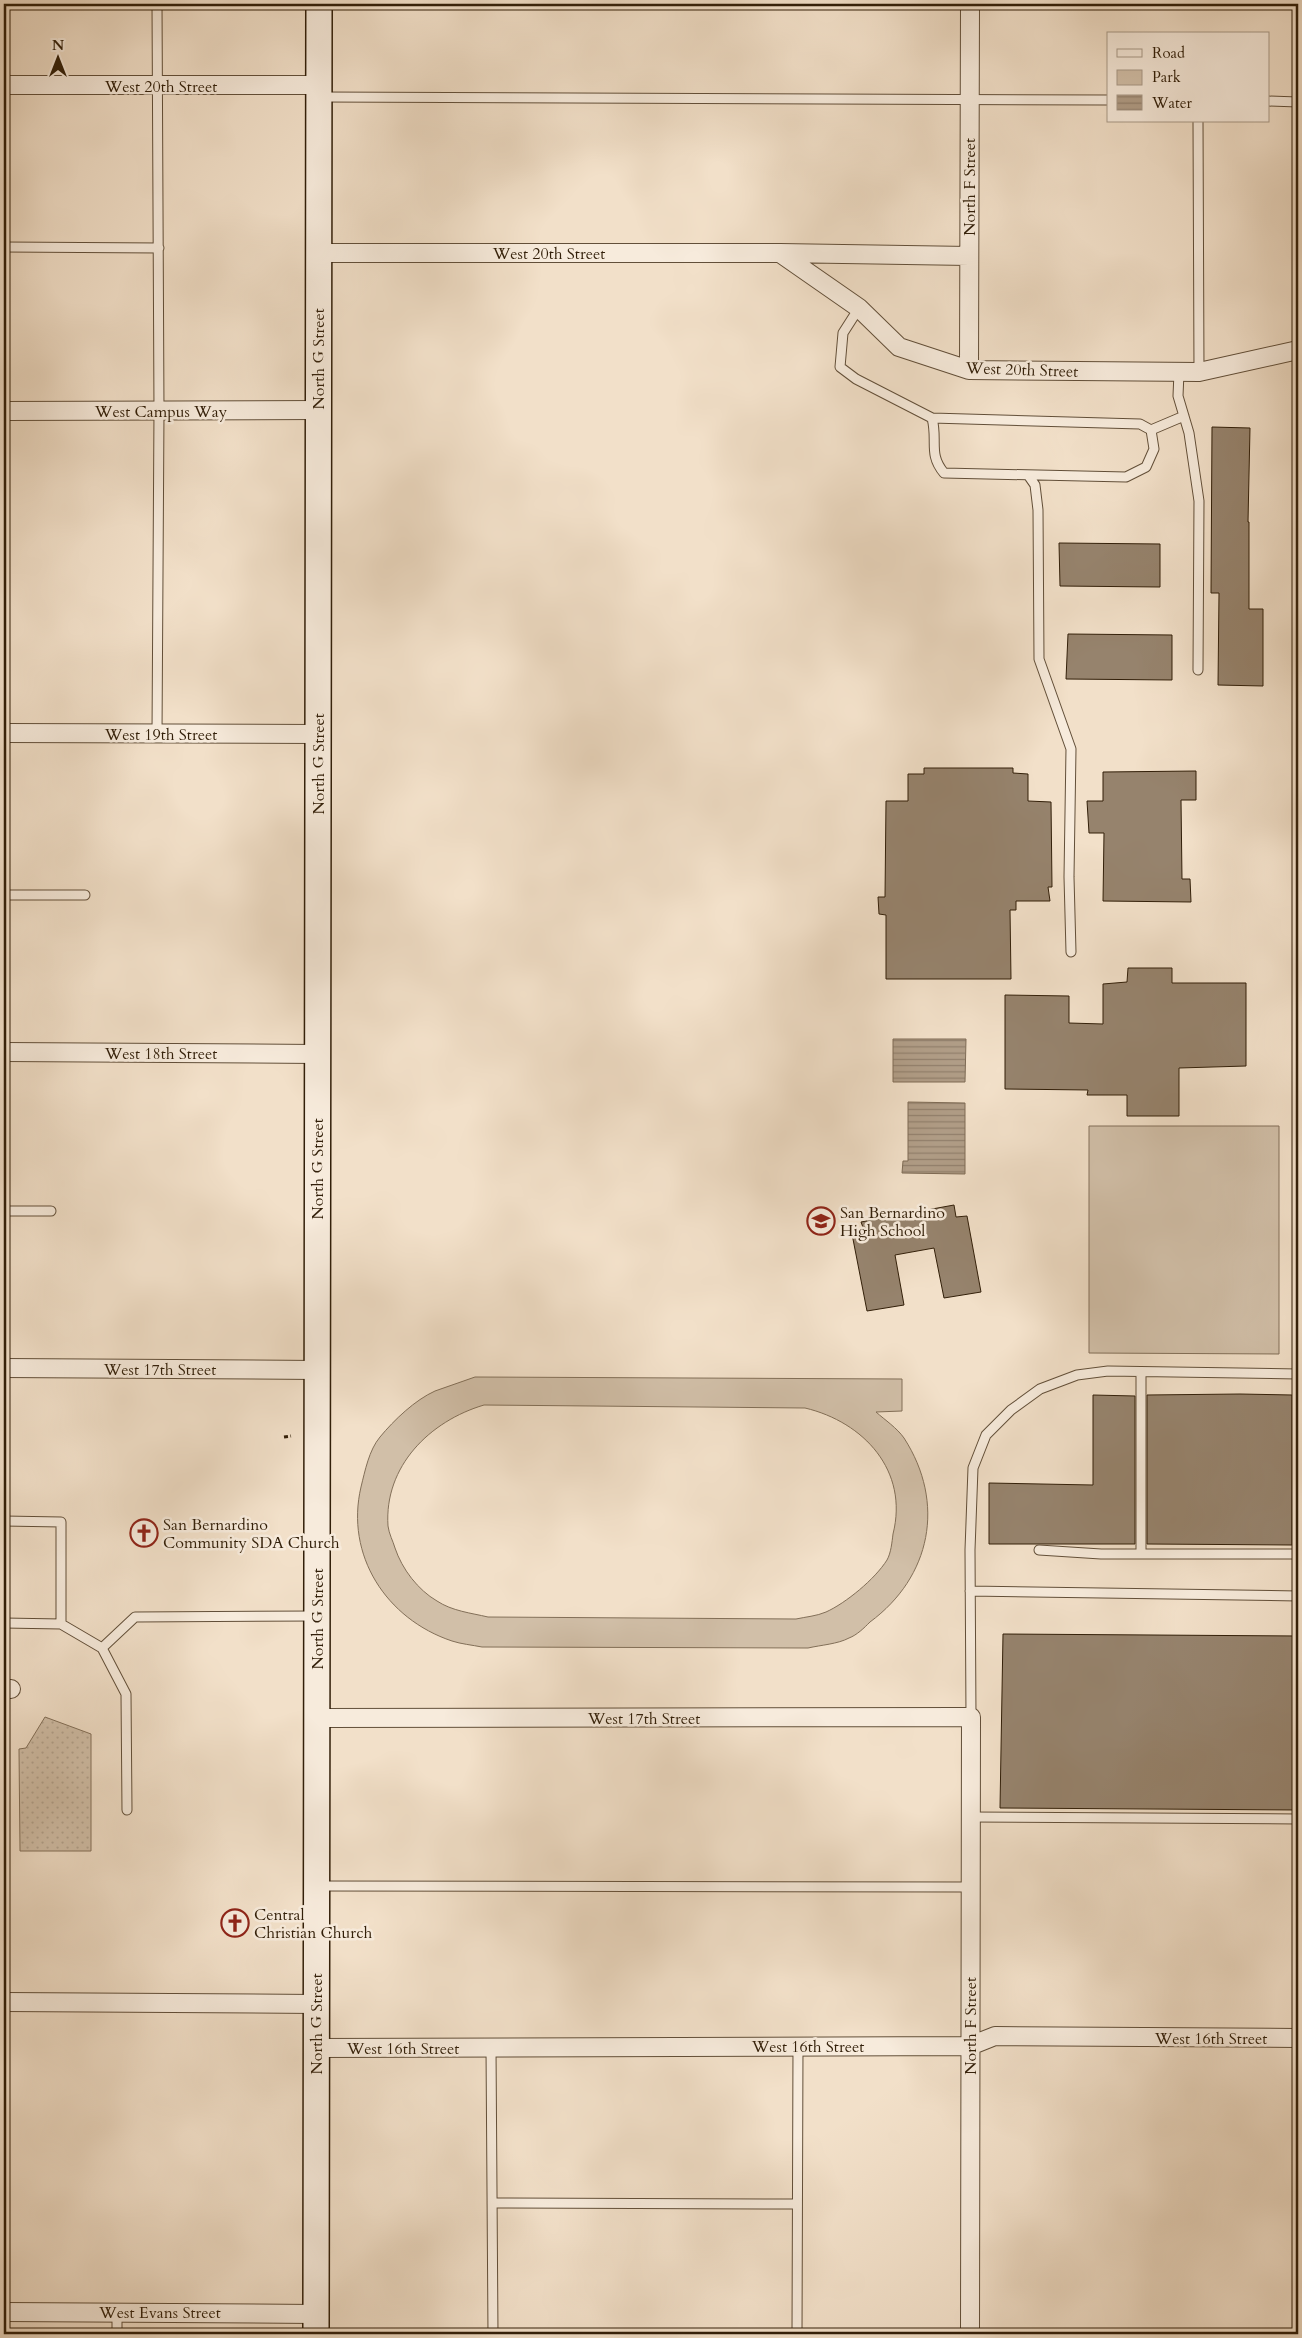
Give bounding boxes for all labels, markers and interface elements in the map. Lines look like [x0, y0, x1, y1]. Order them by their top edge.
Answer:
north arrow [32, 32, 82, 82]
legend [1107, 32, 1270, 122]
text: N [52, 36, 64, 55]
text: Road [1152, 43, 1185, 63]
text: Park [1152, 67, 1181, 87]
street label: West 20th Street [104, 76, 217, 98]
text: Water [1151, 93, 1193, 113]
street label: North F Street [959, 138, 981, 236]
street label: West 20th Street [492, 243, 605, 265]
street label: North G Street [308, 308, 330, 410]
street label: West 20th Street [964, 357, 1079, 383]
street label: West Campus Way [94, 401, 228, 423]
street label: North G Street [308, 713, 330, 815]
street label: West 19th Street [104, 724, 217, 746]
street label: West 18th Street [104, 1043, 217, 1065]
street label: North G Street [307, 1118, 329, 1220]
place label: San Bernardino High School [840, 1202, 945, 1242]
school or university icon: San Bernardino High School [806, 1206, 836, 1236]
street label: West 17th Street [103, 1359, 216, 1381]
place label: San Bernardino Community SDA Church [163, 1514, 340, 1554]
church icon: San Bernardino Community SDA Church [129, 1518, 159, 1548]
street label: North G Street [307, 1568, 329, 1670]
street label: West 17th Street [587, 1708, 700, 1730]
place label: Central Christian Church [254, 1904, 372, 1944]
church icon: Central Christian Church [220, 1908, 250, 1938]
street label: North G Street [306, 1973, 328, 2075]
street label: North F Street [960, 1977, 982, 2075]
street label: West 16th Street [1154, 2028, 1267, 2050]
street label: West 16th Street [751, 2036, 864, 2058]
street label: West 16th Street [346, 2038, 459, 2060]
street label: West Evans Street [98, 2302, 221, 2324]

